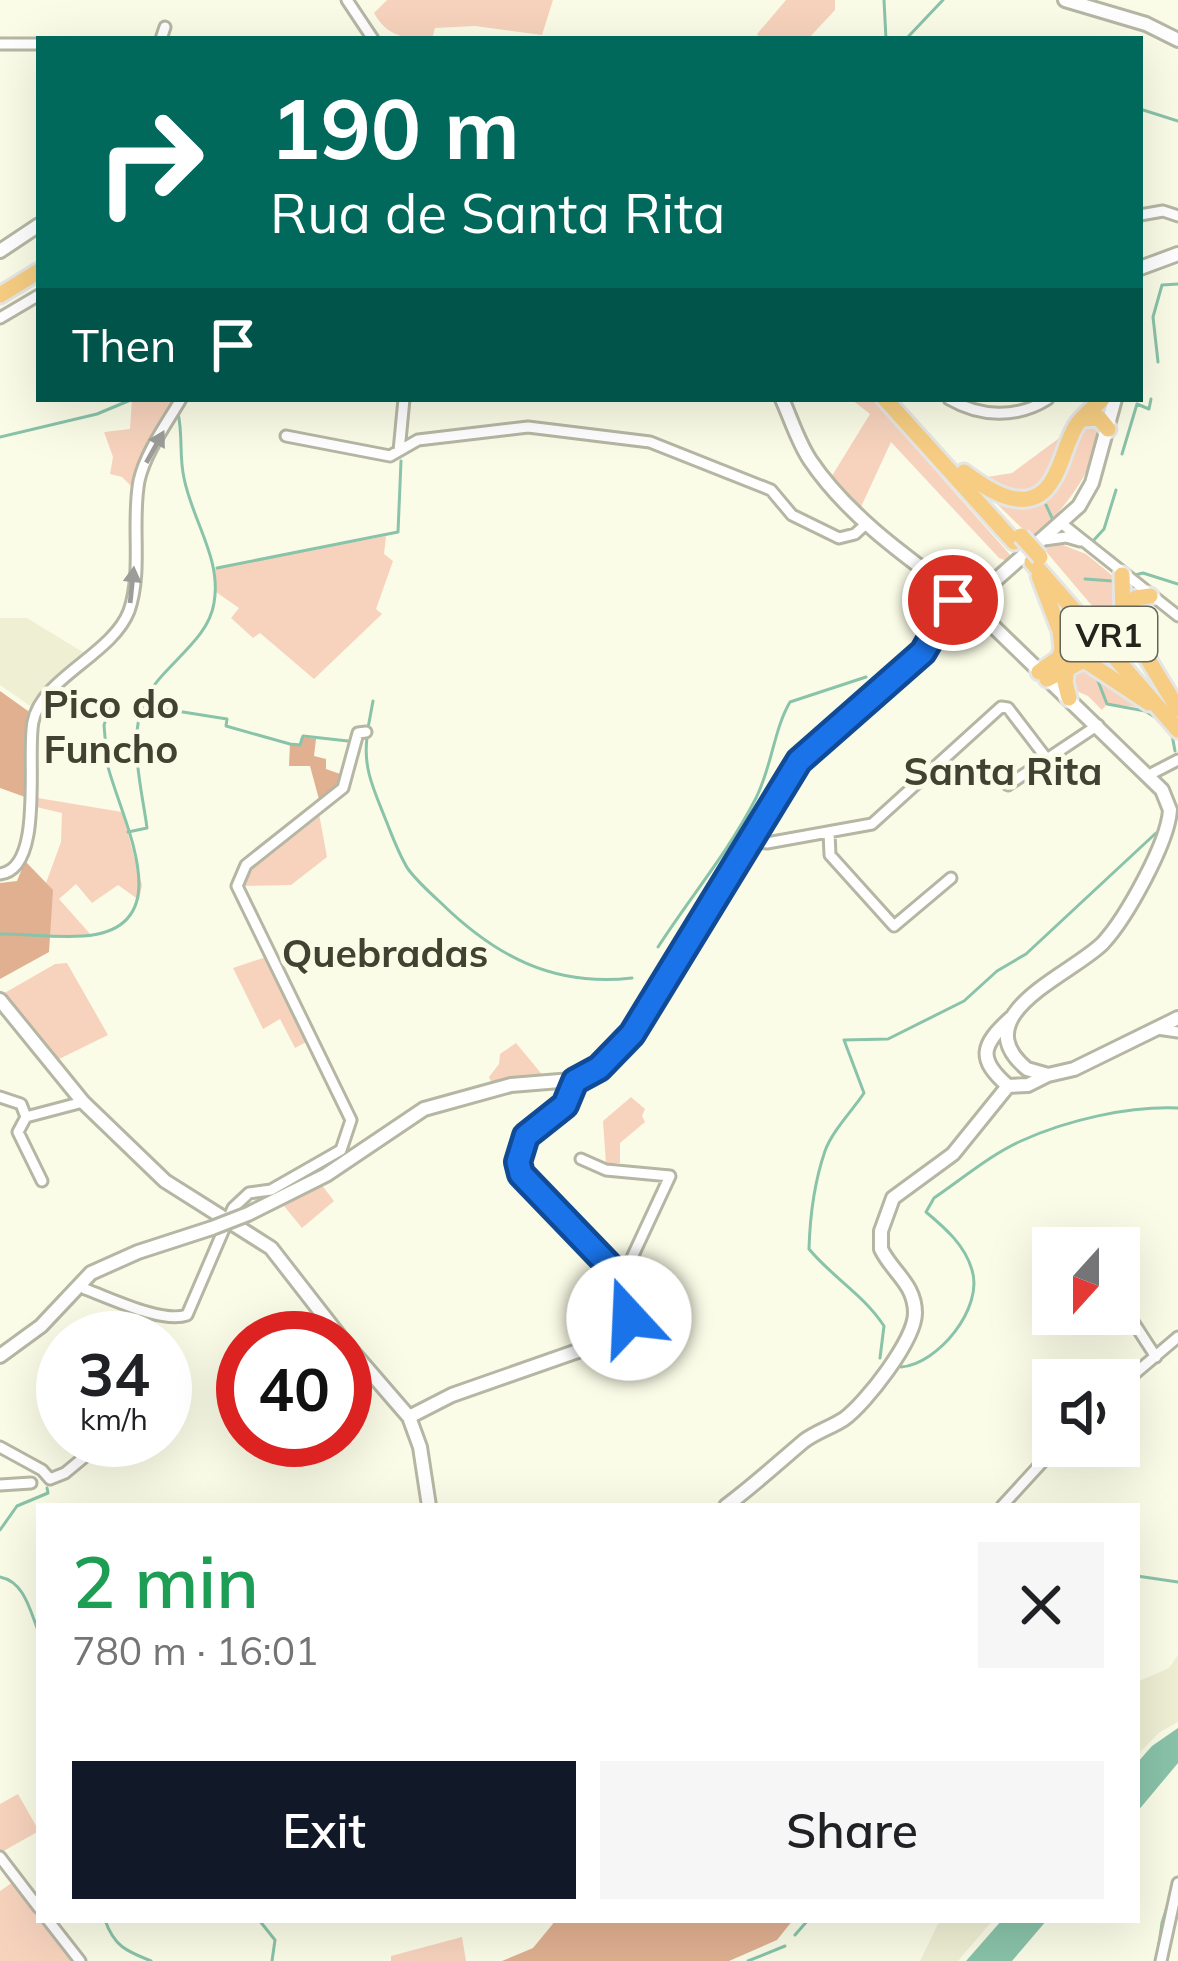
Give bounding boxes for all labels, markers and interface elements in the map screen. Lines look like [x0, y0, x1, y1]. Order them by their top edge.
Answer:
text: 190 m [270, 75, 520, 180]
icon: right [72, 84, 228, 240]
text: Rua de Santa Rita [270, 179, 726, 247]
icon: arrive [200, 312, 266, 378]
text: Then [72, 317, 176, 373]
one-way arrow [144, 430, 165, 464]
pin [902, 549, 1004, 651]
one-way arrow [123, 566, 142, 604]
icon: arrive [920, 567, 986, 633]
road number: VR1 [1061, 607, 1157, 661]
district label: Pico do Funcho [43, 679, 179, 773]
district label: Santa Rita [903, 746, 1103, 795]
district label: Quebradas [282, 928, 488, 977]
north arrow [1032, 1227, 1140, 1335]
map controls [1032, 1227, 1140, 1467]
position arrow [566, 1255, 692, 1381]
speed limit sign: 40 [216, 1311, 372, 1467]
text: 34 [78, 1336, 150, 1411]
button: sound [1032, 1359, 1140, 1467]
text: km/h [80, 1400, 148, 1438]
text: 2 min [72, 1536, 259, 1626]
button: close [978, 1542, 1104, 1668]
text: 780 m · 16:01 [72, 1626, 318, 1675]
button: Exit [72, 1761, 576, 1899]
button: Share [600, 1761, 1104, 1899]

